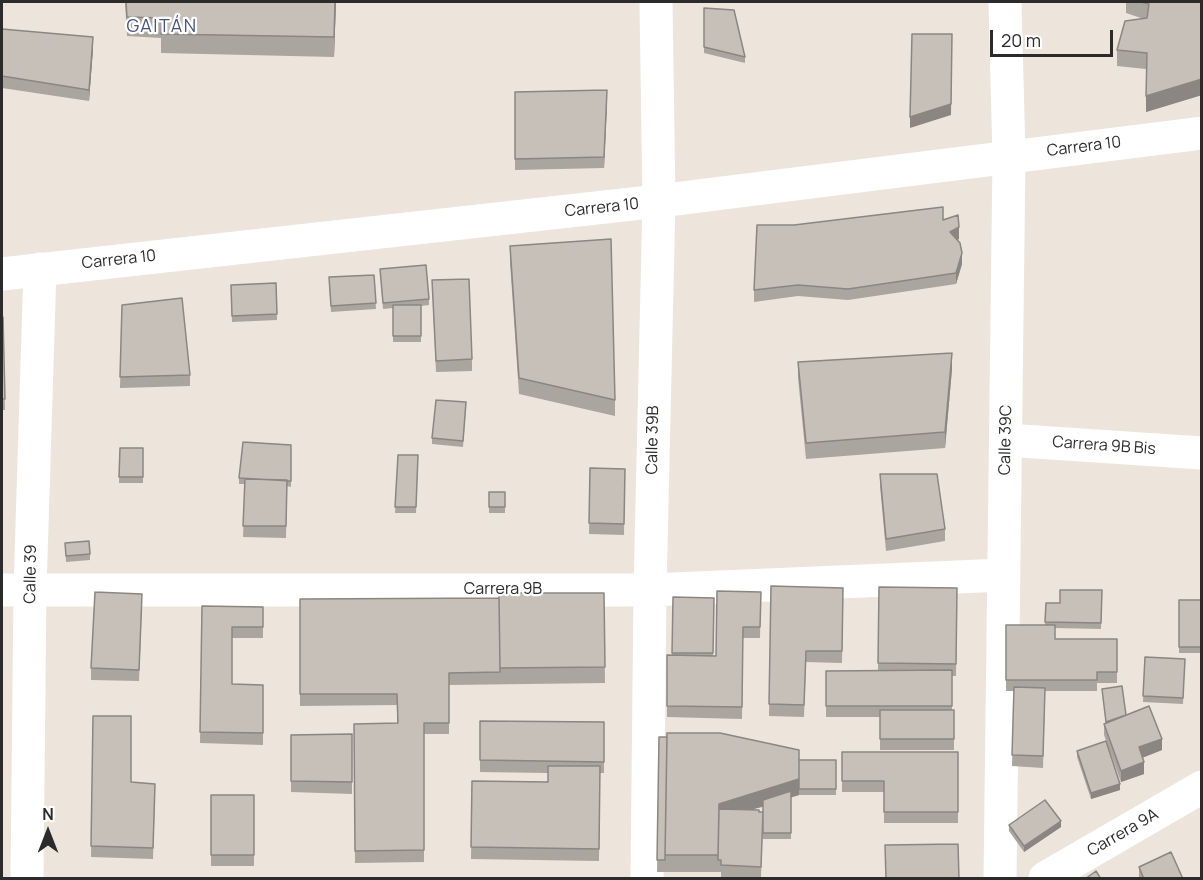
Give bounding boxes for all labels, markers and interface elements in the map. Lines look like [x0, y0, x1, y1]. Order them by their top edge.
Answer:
district label: GAITÁN [126, 16, 198, 38]
scale bar [993, 18, 1116, 56]
text: 20 m [1001, 28, 1041, 52]
street label: Carrera 10 [1046, 133, 1122, 161]
street label: Carrera 10 [564, 195, 640, 221]
street label: Carrera 10 [81, 247, 157, 273]
street label: Calle 39B [643, 405, 663, 475]
street label: Calle 39C [996, 405, 1016, 475]
street label: Carrera 9B Bis [1052, 433, 1156, 459]
street label: Calle 39 [21, 544, 41, 604]
street label: Carrera 9B [464, 580, 542, 600]
north arrow [18, 802, 78, 862]
text: N [42, 803, 54, 825]
street label: Carrera 9A [1084, 805, 1162, 861]

